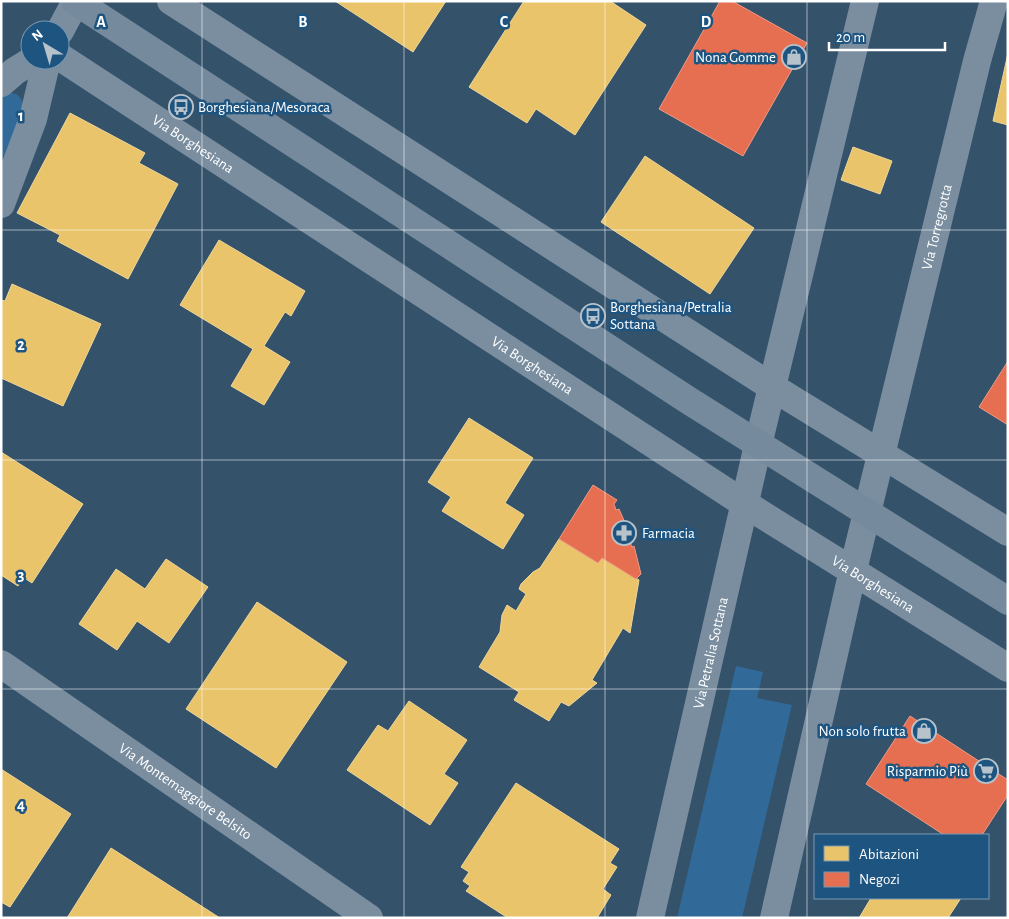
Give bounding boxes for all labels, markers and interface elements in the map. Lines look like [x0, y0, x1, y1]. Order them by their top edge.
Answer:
text: A [96, 14, 106, 30]
text: B [298, 14, 308, 30]
text: C [500, 14, 509, 30]
text: D [701, 14, 712, 30]
north arrow [20, 20, 70, 70]
scale bar [829, 20, 945, 52]
text: N [29, 27, 46, 44]
text: 20 m [836, 30, 865, 45]
shop icon: Nona Gomme [781, 44, 807, 70]
place label: Nona Gomme [695, 50, 776, 65]
bus stop icon: Borghesiana/Mesoraca [168, 94, 194, 120]
place label: Borghesiana/Mesoraca [198, 100, 330, 115]
text: 1 [18, 108, 24, 124]
street label: Via Borghesiana [149, 112, 236, 176]
street label: Via Torregrotta [919, 183, 955, 271]
place label: Borghesiana/Petralia Sottana [610, 300, 732, 332]
bus stop icon: Borghesiana/Petralia Sottana [580, 303, 606, 329]
street label: Via Borghesiana [488, 334, 576, 398]
text: 2 [17, 337, 25, 353]
pharmacy icon: Farmacia [611, 520, 637, 546]
place label: Farmacia [642, 526, 695, 541]
street label: Via Borghesiana [829, 553, 917, 616]
text: 3 [18, 567, 25, 583]
street label: Via Petralia Sottana [691, 596, 731, 710]
shop icon: Non solo frutta [911, 718, 937, 744]
place label: Non solo frutta [819, 724, 906, 739]
street label: Via Montemaggiore Belsito [116, 741, 254, 843]
supermarket icon: Risparmio Più [973, 758, 999, 784]
place label: Risparmio Più [887, 764, 968, 779]
text: 4 [17, 797, 25, 813]
legend [814, 834, 989, 899]
text: Abitazioni [859, 847, 919, 862]
text: Negozi [859, 872, 900, 887]

